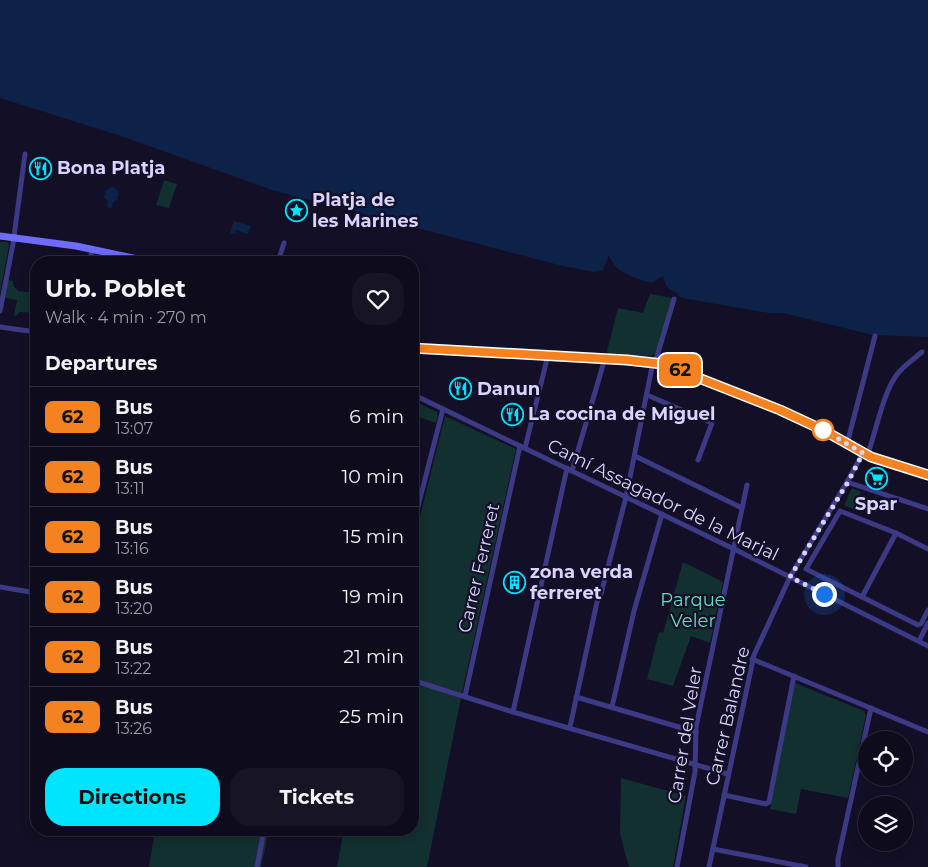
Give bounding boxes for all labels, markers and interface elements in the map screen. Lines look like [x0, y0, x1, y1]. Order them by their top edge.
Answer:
restaurant icon: Bona Platja [29, 156, 53, 180]
place label: Bona Platja [57, 157, 165, 179]
place label: Platja de les Marines [312, 189, 419, 232]
place icon: Platja de les Marines [284, 198, 308, 222]
button: heart [352, 273, 404, 325]
text: Urb. Poblet [45, 274, 186, 303]
text: Walk · 4 min · 270 m [45, 308, 207, 327]
text: Departures [45, 352, 157, 375]
line badge: 62 [658, 354, 702, 386]
text: 62 [669, 359, 691, 381]
restaurant icon: Danun [449, 377, 473, 401]
place label: Danun [477, 378, 540, 400]
text: Bus [115, 396, 153, 419]
restaurant icon: La cocina de Miguel [500, 402, 524, 426]
place label: La cocina de Miguel [528, 403, 715, 425]
text: 6 min [349, 405, 404, 428]
text: 62 [61, 406, 84, 428]
text: 13:07 [115, 419, 153, 438]
unlabelled marker [812, 419, 834, 441]
street label: Camí Assagador de la Marjal [544, 434, 782, 566]
text: Bus [115, 456, 153, 479]
text: 10 min [341, 465, 404, 488]
text: 62 [61, 466, 84, 488]
supermarket icon: Spar [864, 467, 888, 491]
text: 13:11 [115, 479, 145, 498]
place label: Spar [855, 493, 898, 515]
street label: Carrer Ferreret [453, 501, 505, 635]
text: Bus [115, 516, 153, 539]
text: 15 min [343, 525, 404, 548]
text: 62 [61, 526, 84, 548]
text: 13:16 [115, 539, 149, 558]
place label: zona verda ferreret [530, 561, 633, 604]
building icon: zona verda ferreret [502, 570, 526, 594]
text: Bus [115, 576, 153, 599]
your location [812, 582, 837, 607]
text: 19 min [342, 585, 404, 608]
text: 62 [61, 586, 84, 608]
park label: Parque Veler [660, 589, 726, 632]
text: 13:20 [115, 599, 153, 618]
text: Bus [115, 636, 153, 659]
street label: Carrer Balandre [701, 644, 755, 788]
text: 21 min [343, 645, 404, 668]
text: 62 [61, 646, 84, 668]
text: 13:22 [115, 659, 151, 678]
street label: Carrer del Veler [663, 665, 707, 805]
text: Bus [115, 696, 153, 719]
text: 25 min [339, 705, 404, 728]
text: 62 [61, 706, 84, 728]
text: 13:26 [115, 719, 152, 738]
map controls [858, 731, 913, 851]
button: locate [858, 731, 913, 786]
button: Directions [45, 768, 220, 826]
button: Tickets [230, 768, 404, 826]
button: layers [858, 796, 913, 851]

